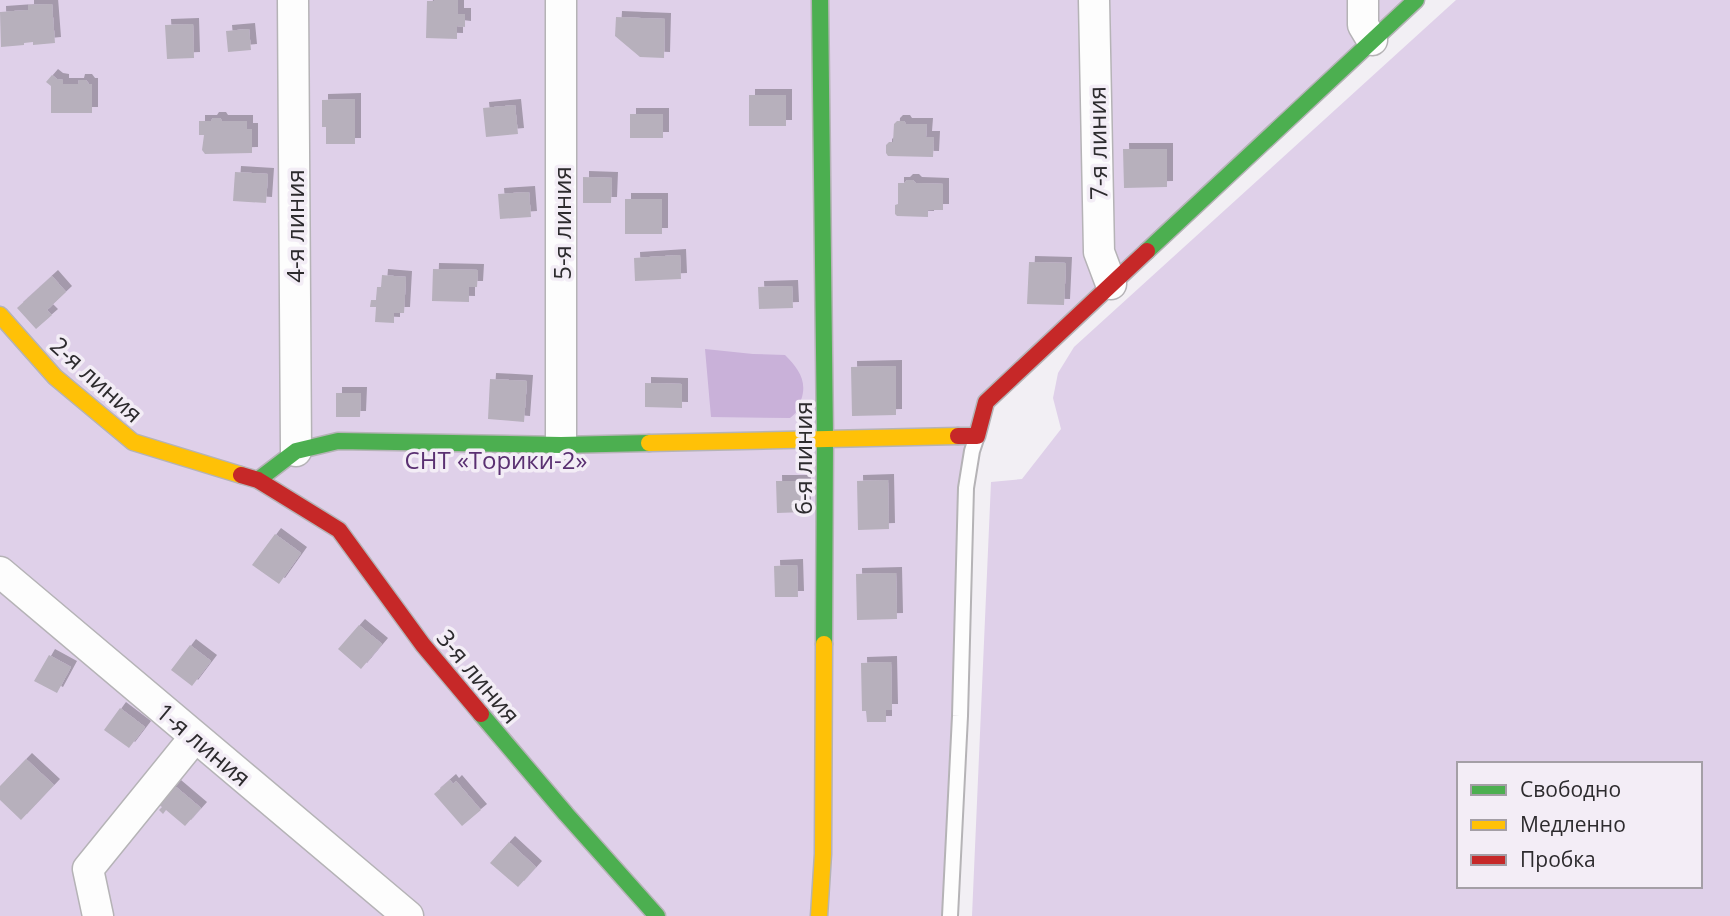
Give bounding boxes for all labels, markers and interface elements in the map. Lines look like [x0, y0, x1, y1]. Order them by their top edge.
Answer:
street label: 7-я линия [1080, 86, 1114, 200]
street label: 5-я линия [545, 166, 578, 280]
street label: 4-я линия [278, 169, 311, 283]
street label: 2-я линия [44, 329, 150, 429]
street label: 6-я линия [786, 401, 819, 515]
park label: СНТ «Торики-2» [405, 443, 587, 476]
street label: 3-я линия [430, 622, 528, 730]
street label: 1-я линия [150, 695, 258, 793]
legend [1457, 762, 1702, 888]
text: Свободно [1520, 775, 1621, 803]
text: Медленно [1520, 810, 1626, 838]
text: Пробка [1520, 845, 1596, 873]

